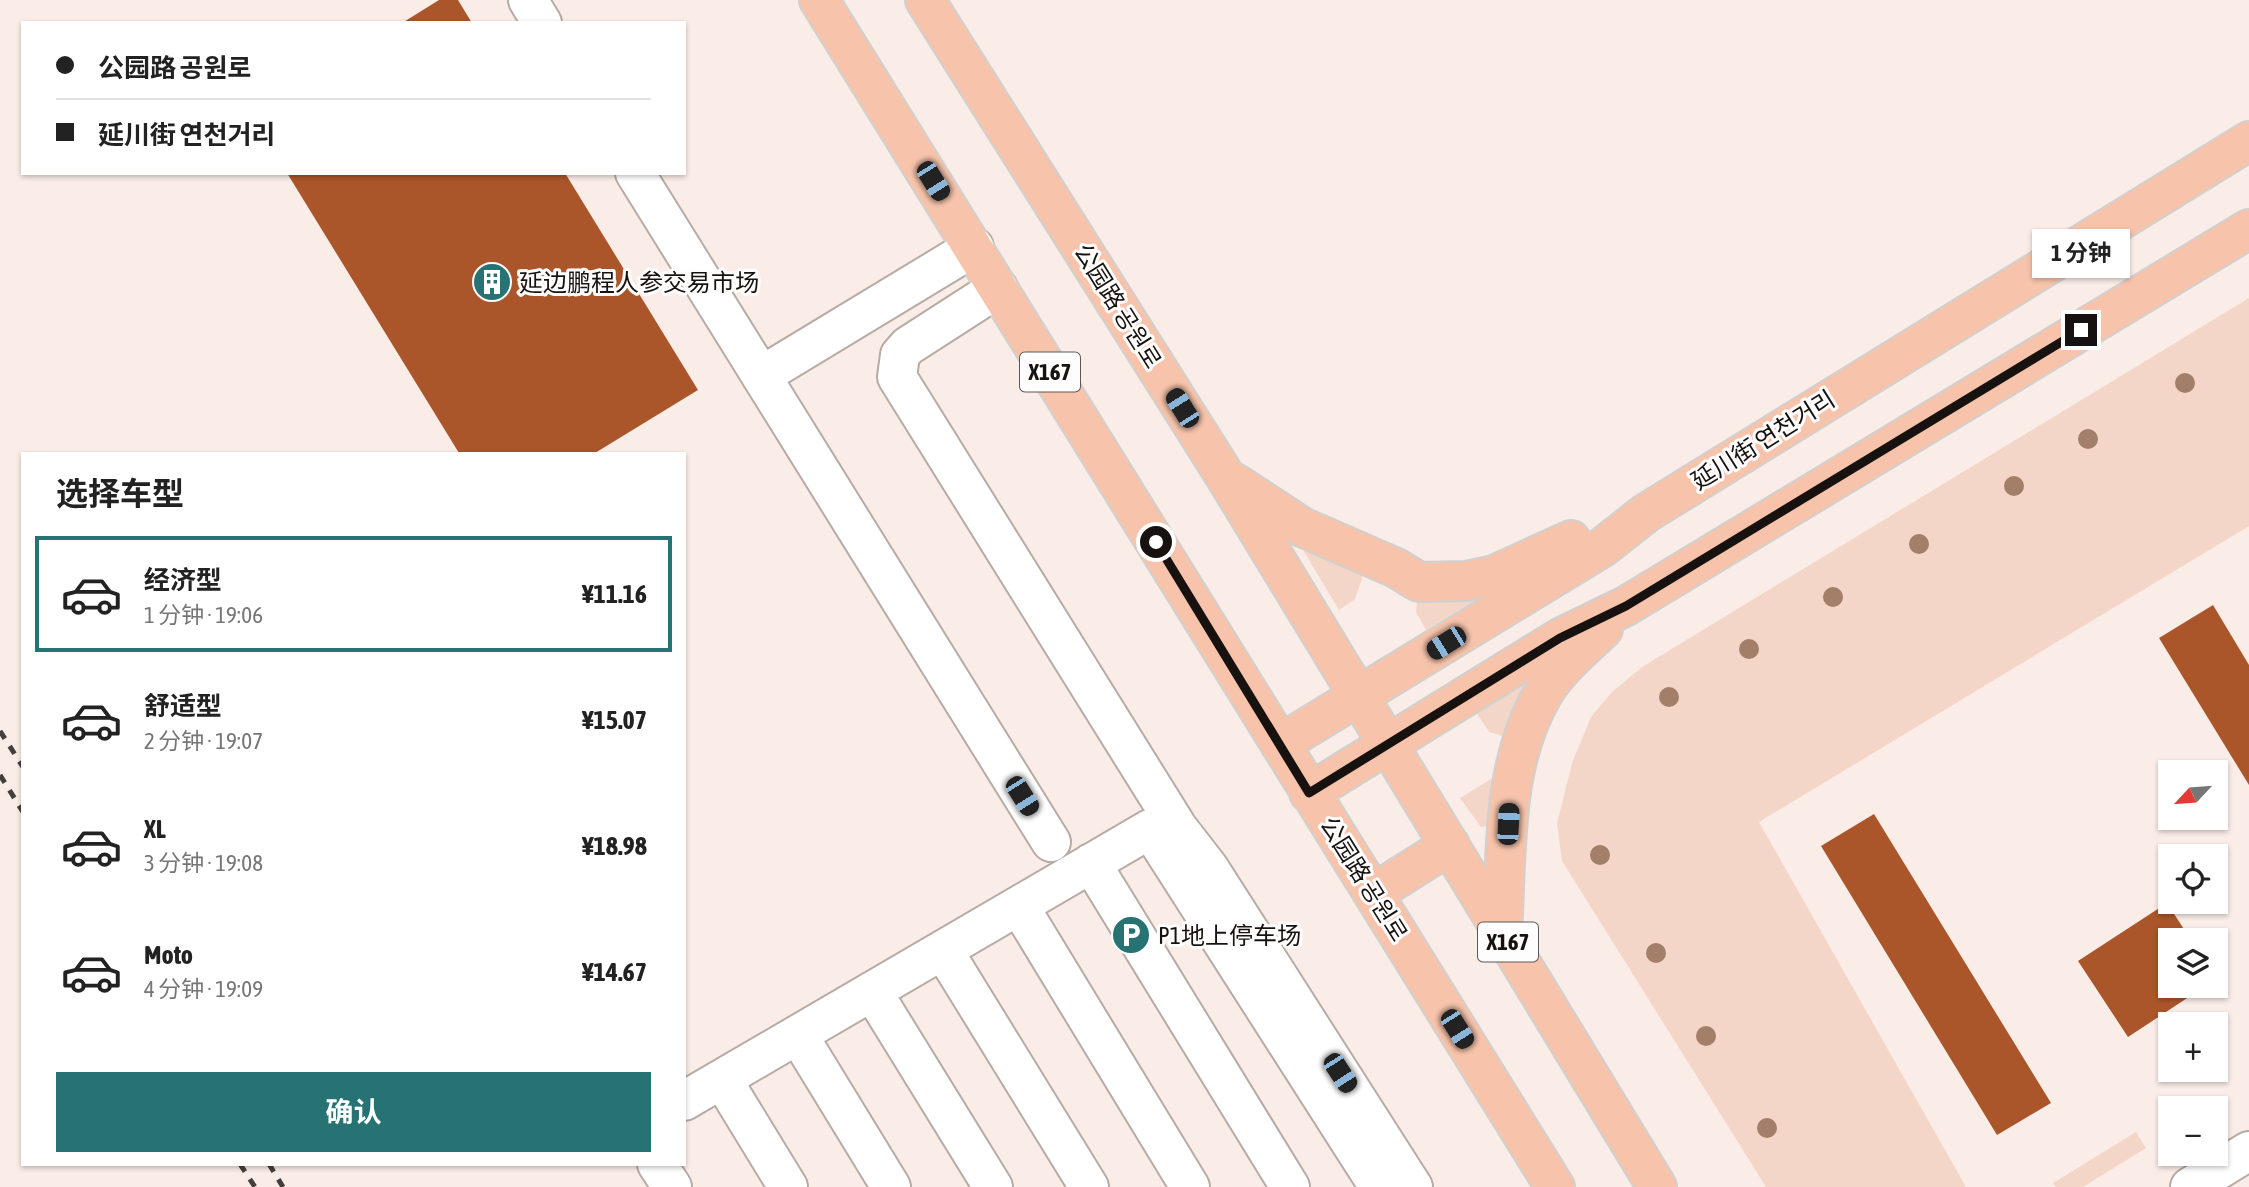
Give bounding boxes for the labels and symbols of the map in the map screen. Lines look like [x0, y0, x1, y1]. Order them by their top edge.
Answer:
car [913, 158, 954, 204]
callout: 1 分钟 [2032, 229, 2130, 278]
street label: 公园路 공원로 [1069, 239, 1167, 373]
building icon: 延边鹏程人参交易市场 [471, 261, 513, 303]
place label: 延边鹏程人参交易市场 [519, 269, 759, 296]
route end [2065, 314, 2097, 346]
road number: X167 [1020, 352, 1080, 392]
car [1162, 385, 1203, 431]
street label: 延川街 연천거리 [1686, 385, 1840, 495]
route start [1140, 526, 1172, 558]
car [1423, 623, 1470, 663]
north arrow [2158, 760, 2228, 830]
car [1002, 773, 1043, 819]
car [1497, 802, 1520, 846]
street label: 公园路 공원로 [1315, 812, 1413, 946]
parking icon: P1地上停车场 [1110, 914, 1152, 956]
place label: P1地上停车场 [1158, 922, 1301, 949]
road number: X167 [1478, 923, 1538, 962]
car [1437, 1006, 1478, 1052]
car [1320, 1050, 1361, 1096]

